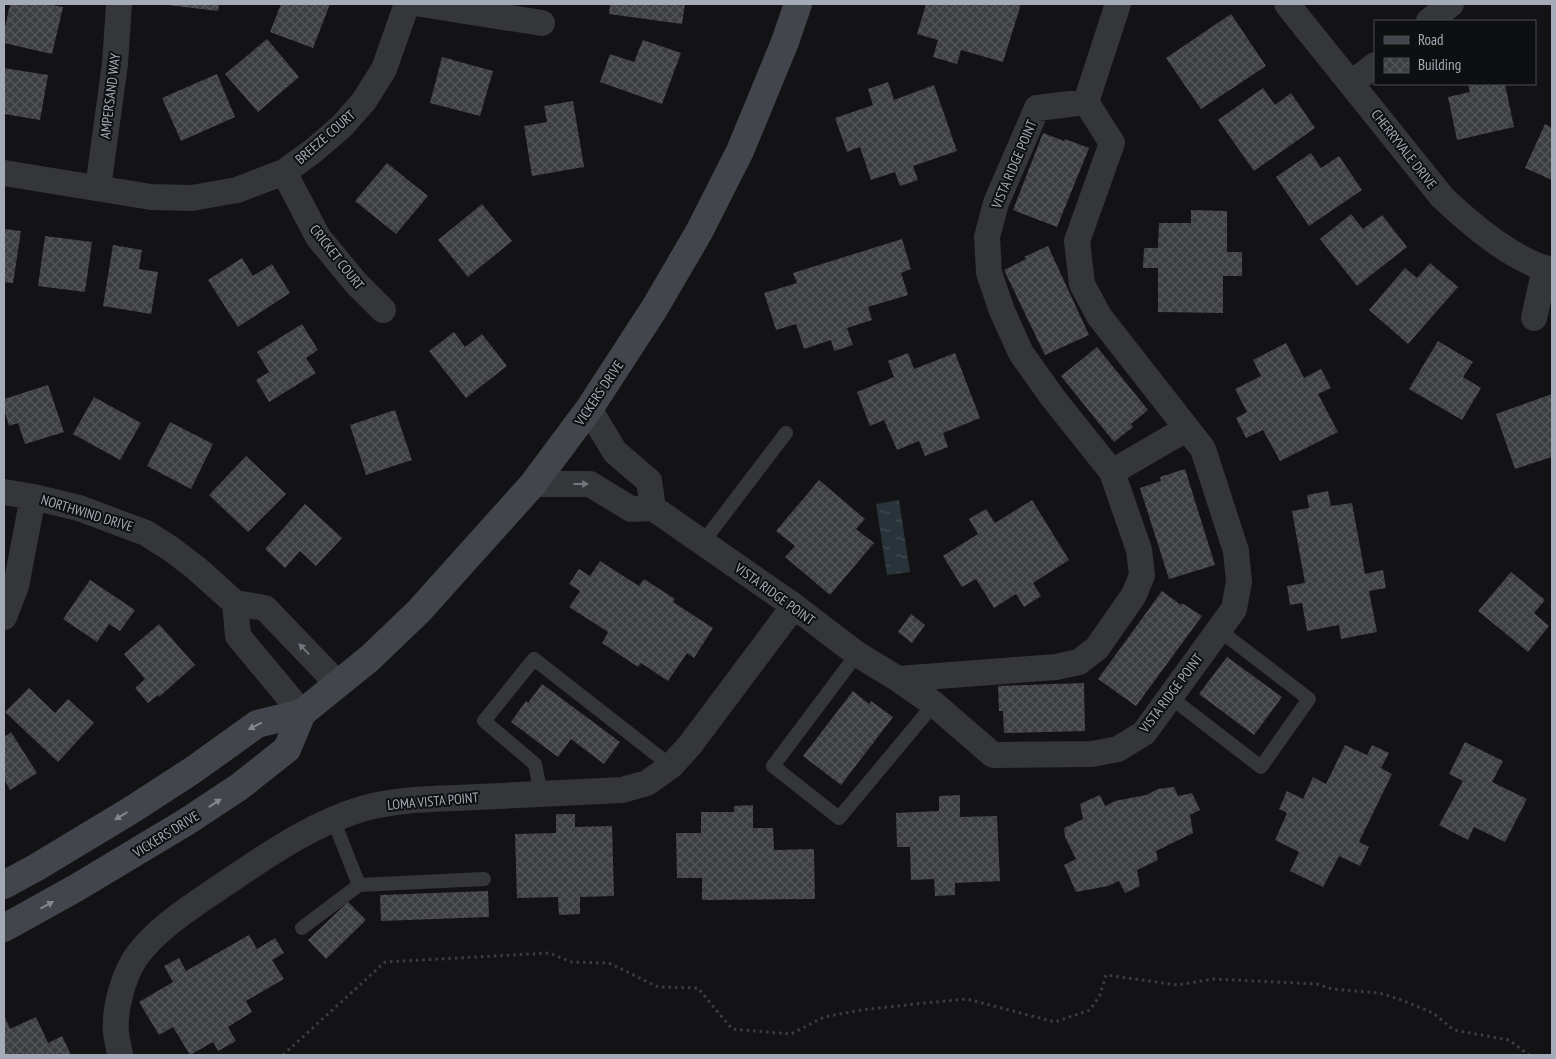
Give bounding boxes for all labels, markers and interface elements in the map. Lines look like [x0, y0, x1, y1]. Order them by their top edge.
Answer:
legend [1374, 20, 1536, 85]
text: Road [1418, 30, 1444, 49]
street label: AMPERSAND WAY [96, 52, 124, 140]
text: Building [1418, 55, 1461, 74]
street label: BREEZE COURT [291, 105, 359, 168]
street label: CHERRYVALE DRIVE [1367, 106, 1441, 192]
street label: VISTA RIDGE POINT [987, 116, 1041, 212]
street label: CRICKET COURT [306, 221, 369, 294]
street label: VICKERS DRIVE [570, 357, 627, 430]
one-way arrow [574, 480, 590, 488]
street label: NORTHWIND DRIVE [39, 490, 135, 536]
street label: VISTA RIDGE POINT [731, 558, 819, 629]
one-way arrow [298, 643, 310, 655]
street label: VISTA RIDGE POINT [1135, 649, 1207, 737]
one-way arrow [248, 722, 263, 730]
street label: LOMA VISTA POINT [387, 788, 480, 814]
one-way arrow [209, 798, 222, 808]
street label: VICKERS DRIVE [129, 807, 202, 862]
one-way arrow [114, 812, 127, 821]
one-way arrow [39, 901, 54, 909]

